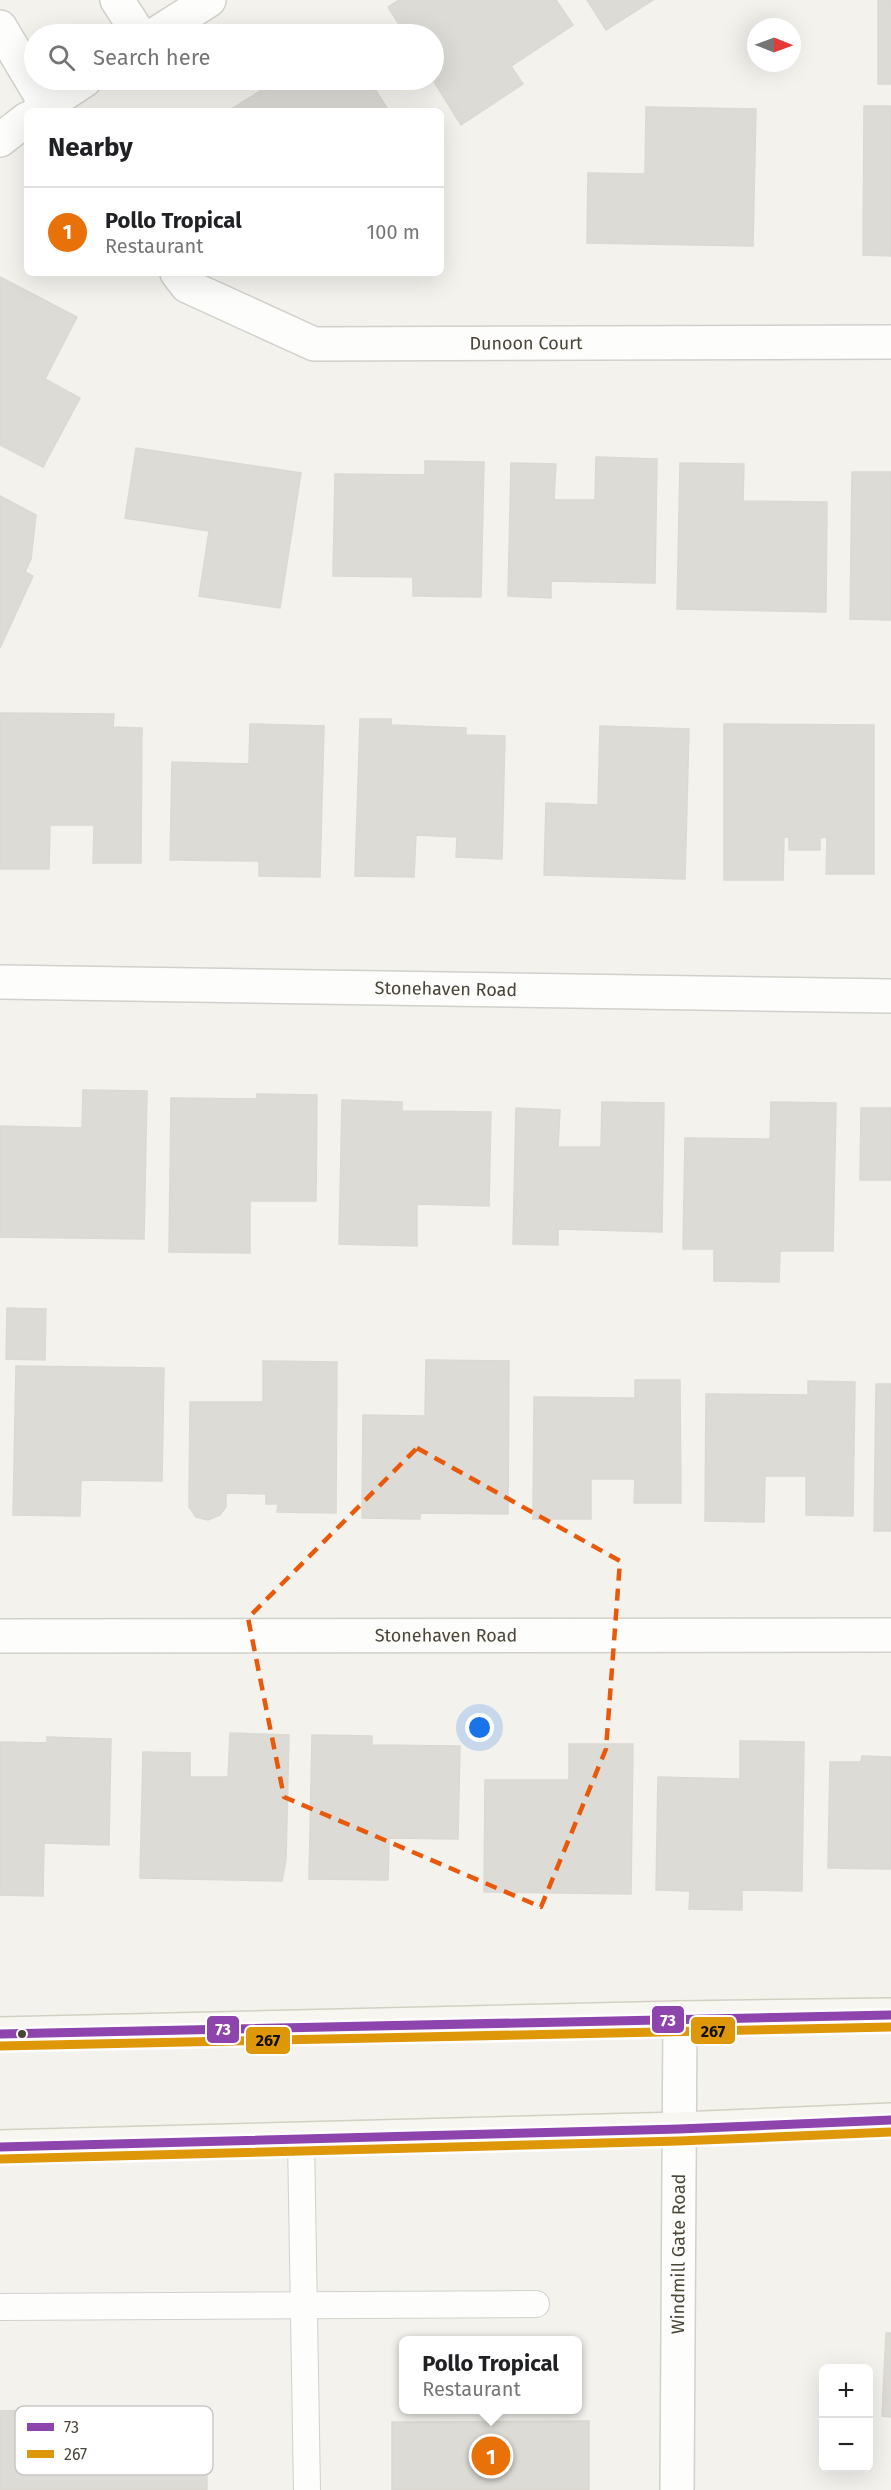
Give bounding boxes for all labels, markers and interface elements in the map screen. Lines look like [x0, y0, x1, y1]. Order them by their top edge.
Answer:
north arrow [747, 18, 801, 72]
search box [24, 24, 444, 90]
icon: search [45, 41, 78, 74]
text: Search here [93, 44, 211, 71]
text: Nearby [48, 132, 133, 163]
text: Pollo Tropical [105, 207, 242, 234]
text: 1 [63, 220, 72, 244]
text: 100 m [367, 220, 420, 244]
text: Restaurant [105, 234, 203, 258]
street label: Dunoon Court [469, 332, 583, 354]
street label: Stonehaven Road [375, 977, 517, 1001]
street label: Stonehaven Road [375, 1624, 517, 1647]
your location [465, 1713, 494, 1742]
line badge: 73 [651, 2005, 685, 2034]
text: 73 [660, 2011, 676, 2030]
line badge: 73 [206, 2015, 240, 2044]
line badge: 267 [690, 2016, 736, 2045]
text: 73 [215, 2020, 231, 2039]
text: 267 [701, 2022, 726, 2041]
line badge: 267 [245, 2026, 291, 2055]
unlabelled marker [16, 2028, 28, 2040]
text: 267 [256, 2031, 281, 2050]
street label: Windmill Gate Road [667, 2174, 690, 2334]
popup [399, 2336, 582, 2414]
text: Pollo Tropical [422, 2350, 559, 2377]
map controls [819, 2364, 873, 2472]
button: + [819, 2364, 873, 2418]
text: Restaurant [422, 2377, 521, 2401]
legend [15, 2406, 213, 2475]
text: 73 [64, 2418, 79, 2437]
button: − [819, 2418, 873, 2472]
pin: 1 [472, 2434, 510, 2478]
text: 267 [64, 2445, 87, 2464]

